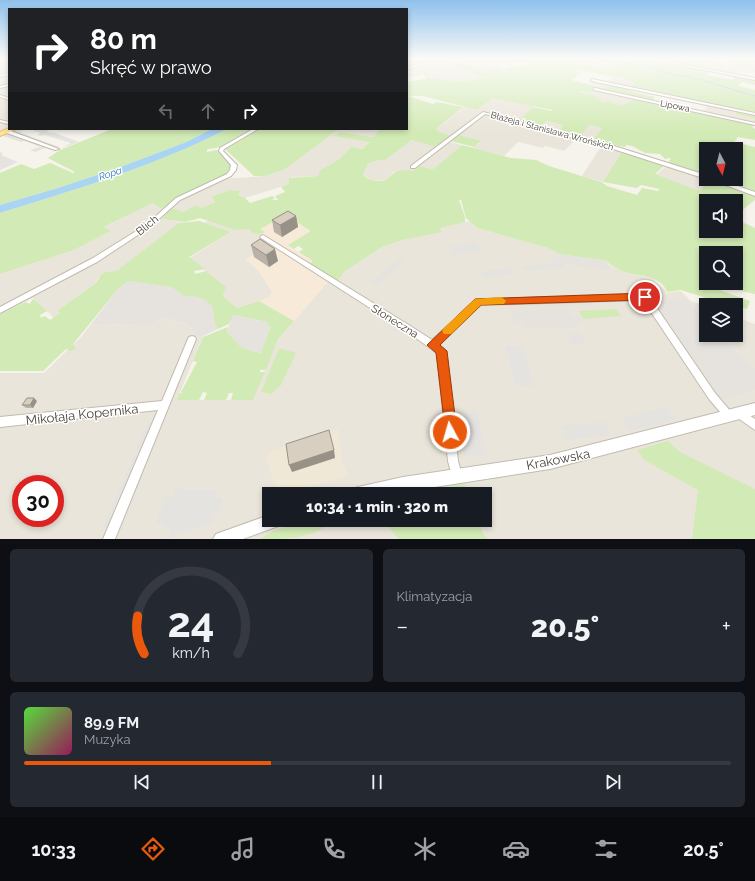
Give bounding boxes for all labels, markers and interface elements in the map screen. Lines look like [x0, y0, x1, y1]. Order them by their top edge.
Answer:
text: 80 m [90, 23, 157, 56]
icon: right [24, 24, 76, 76]
text: Skręć w prawo [90, 57, 212, 78]
street label: Lipowa [659, 98, 691, 114]
icon: left [155, 100, 177, 122]
icon: ahead [197, 100, 219, 122]
icon: right [239, 100, 261, 122]
street label: Błażeja i Stanisława Wrońskich [489, 110, 615, 152]
north arrow [699, 142, 743, 186]
map controls [699, 142, 743, 342]
water label: Ropa [97, 165, 123, 182]
button: sound [699, 194, 743, 238]
street label: Blich [133, 212, 161, 238]
button: search [699, 246, 743, 290]
pin [628, 280, 662, 314]
icon: arrive [634, 286, 656, 308]
button: layers [699, 298, 743, 342]
street label: Słoneczna [369, 302, 421, 341]
street label: Mikołaja Kopernika [25, 401, 139, 428]
position arrow [429, 411, 471, 453]
street label: Krakowska [525, 446, 591, 473]
speed limit sign: 30 [12, 475, 64, 527]
text: 10:34 · 1 min · 320 m [306, 498, 448, 516]
text: Klimatyzacja [397, 589, 472, 604]
text: 24 [168, 597, 215, 646]
text: 20.5° [531, 609, 599, 644]
text: − [397, 613, 408, 639]
text: + [722, 613, 731, 639]
text: km/h [172, 644, 210, 660]
text: 89.9 FM [84, 714, 139, 732]
text: Muzyka [84, 732, 131, 747]
icon: previous [131, 771, 153, 793]
icon: pause [366, 771, 388, 793]
icon: next [602, 771, 624, 793]
icon: directions [139, 835, 167, 863]
icon: music [229, 835, 257, 863]
icon: phone [320, 835, 348, 863]
icon: climate [411, 835, 439, 863]
icon: car [502, 835, 530, 863]
icon: filters [592, 835, 620, 863]
text: 10:33 [31, 839, 76, 860]
text: 20.5° [683, 839, 724, 860]

